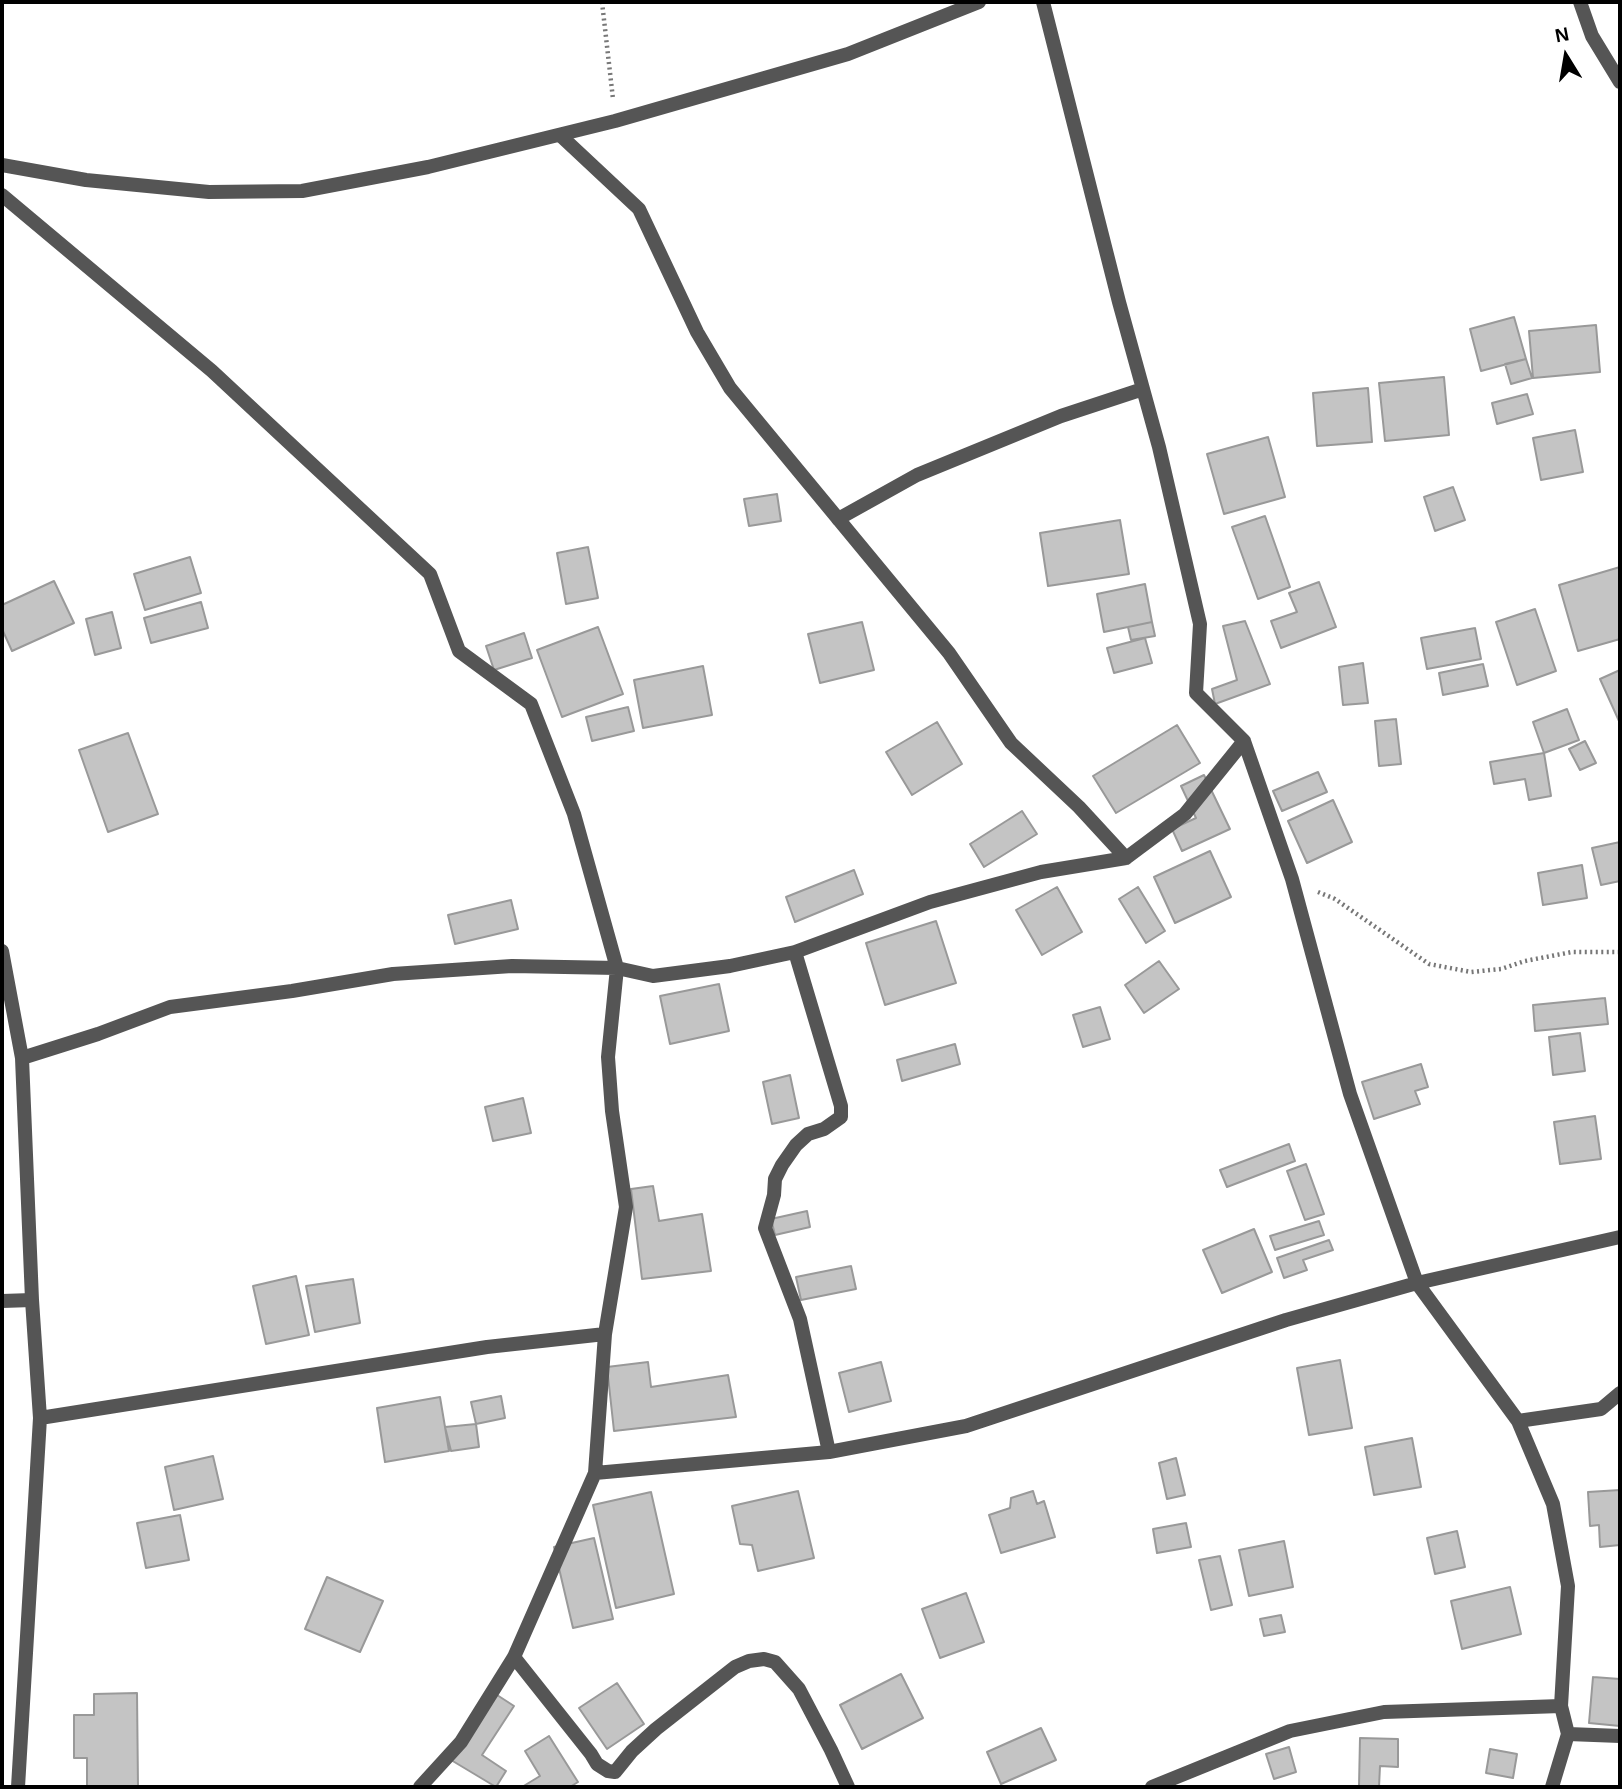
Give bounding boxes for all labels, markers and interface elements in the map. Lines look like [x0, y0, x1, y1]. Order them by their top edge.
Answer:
north arrow [1531, 21, 1601, 91]
text: N [1553, 23, 1571, 47]

